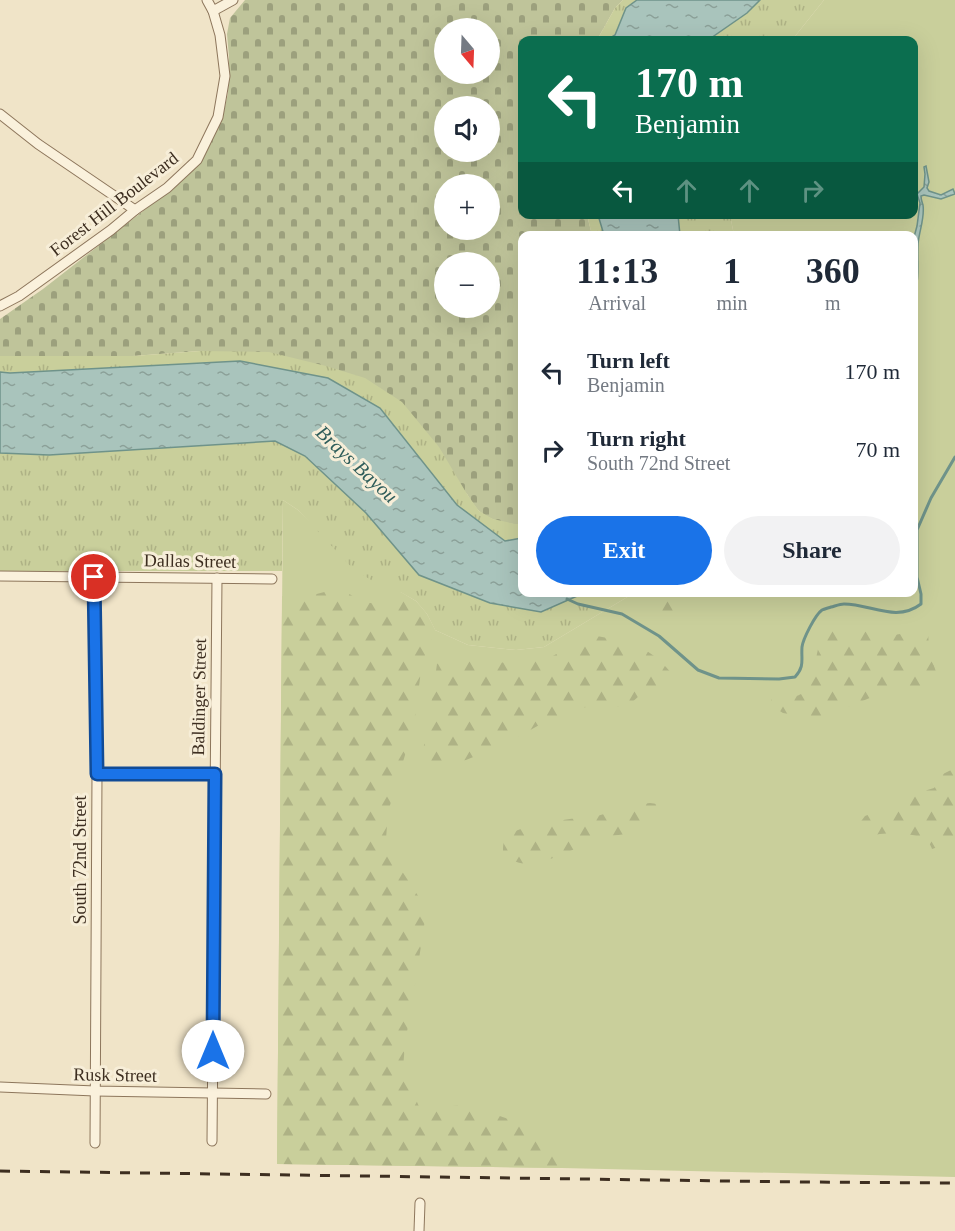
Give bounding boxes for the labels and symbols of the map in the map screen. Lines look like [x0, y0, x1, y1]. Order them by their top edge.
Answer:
north arrow [434, 18, 500, 84]
street label: Forest Hill Boulevard [46, 148, 182, 260]
water label: Brays Bayou [311, 421, 402, 508]
street label: Dallas Street [144, 550, 236, 572]
pin [68, 551, 119, 602]
street label: Baldinger Street [188, 638, 210, 756]
street label: South 72nd Street [70, 796, 90, 925]
position arrow [181, 1019, 245, 1083]
street label: Rusk Street [73, 1064, 157, 1086]

